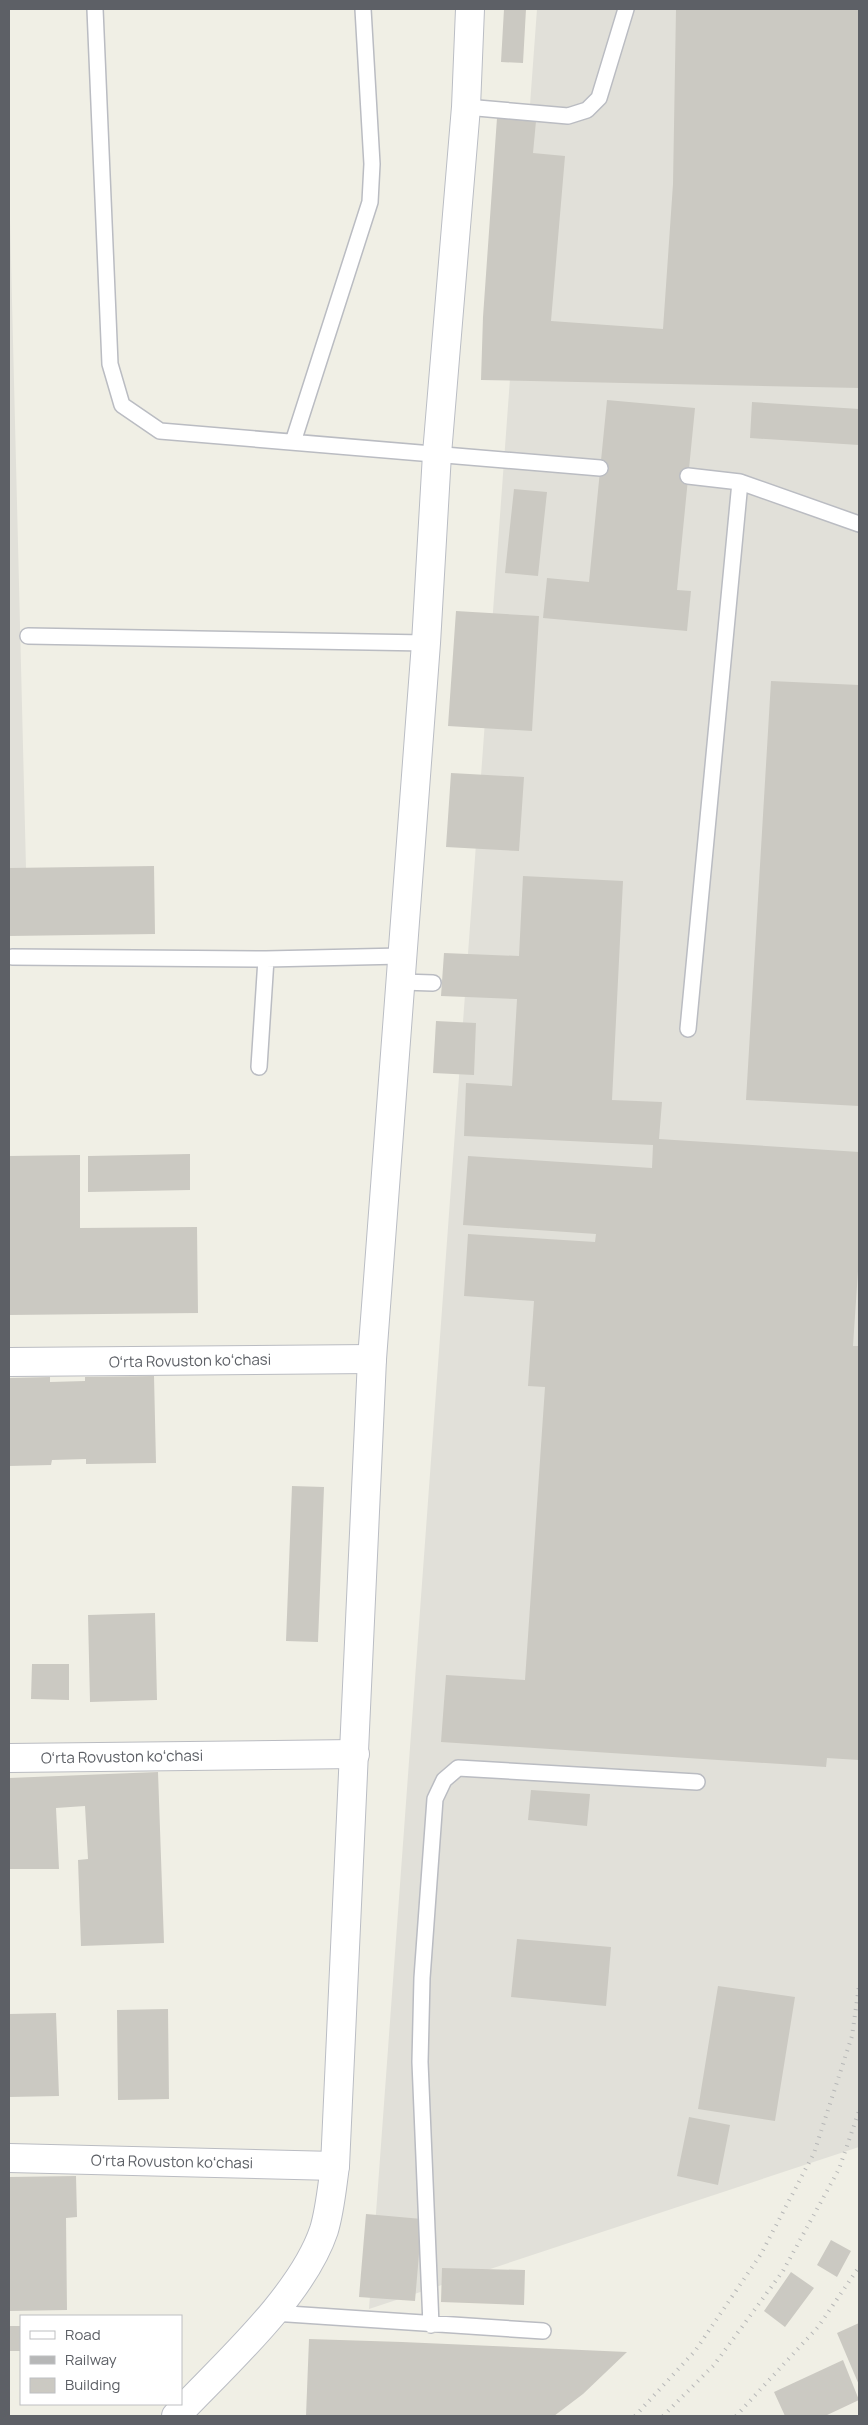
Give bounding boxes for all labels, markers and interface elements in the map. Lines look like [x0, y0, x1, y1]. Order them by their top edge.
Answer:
street label: Oʻrta Rovuston koʻchasi [109, 1349, 271, 1372]
street label: Oʻrta Rovuston koʻchasi [41, 1745, 203, 1768]
street label: Oʻrta Rovuston koʻchasi [91, 2150, 253, 2173]
legend [20, 2315, 182, 2405]
text: Road [65, 2324, 101, 2345]
text: Railway [65, 2349, 117, 2370]
text: Building [65, 2374, 120, 2395]

